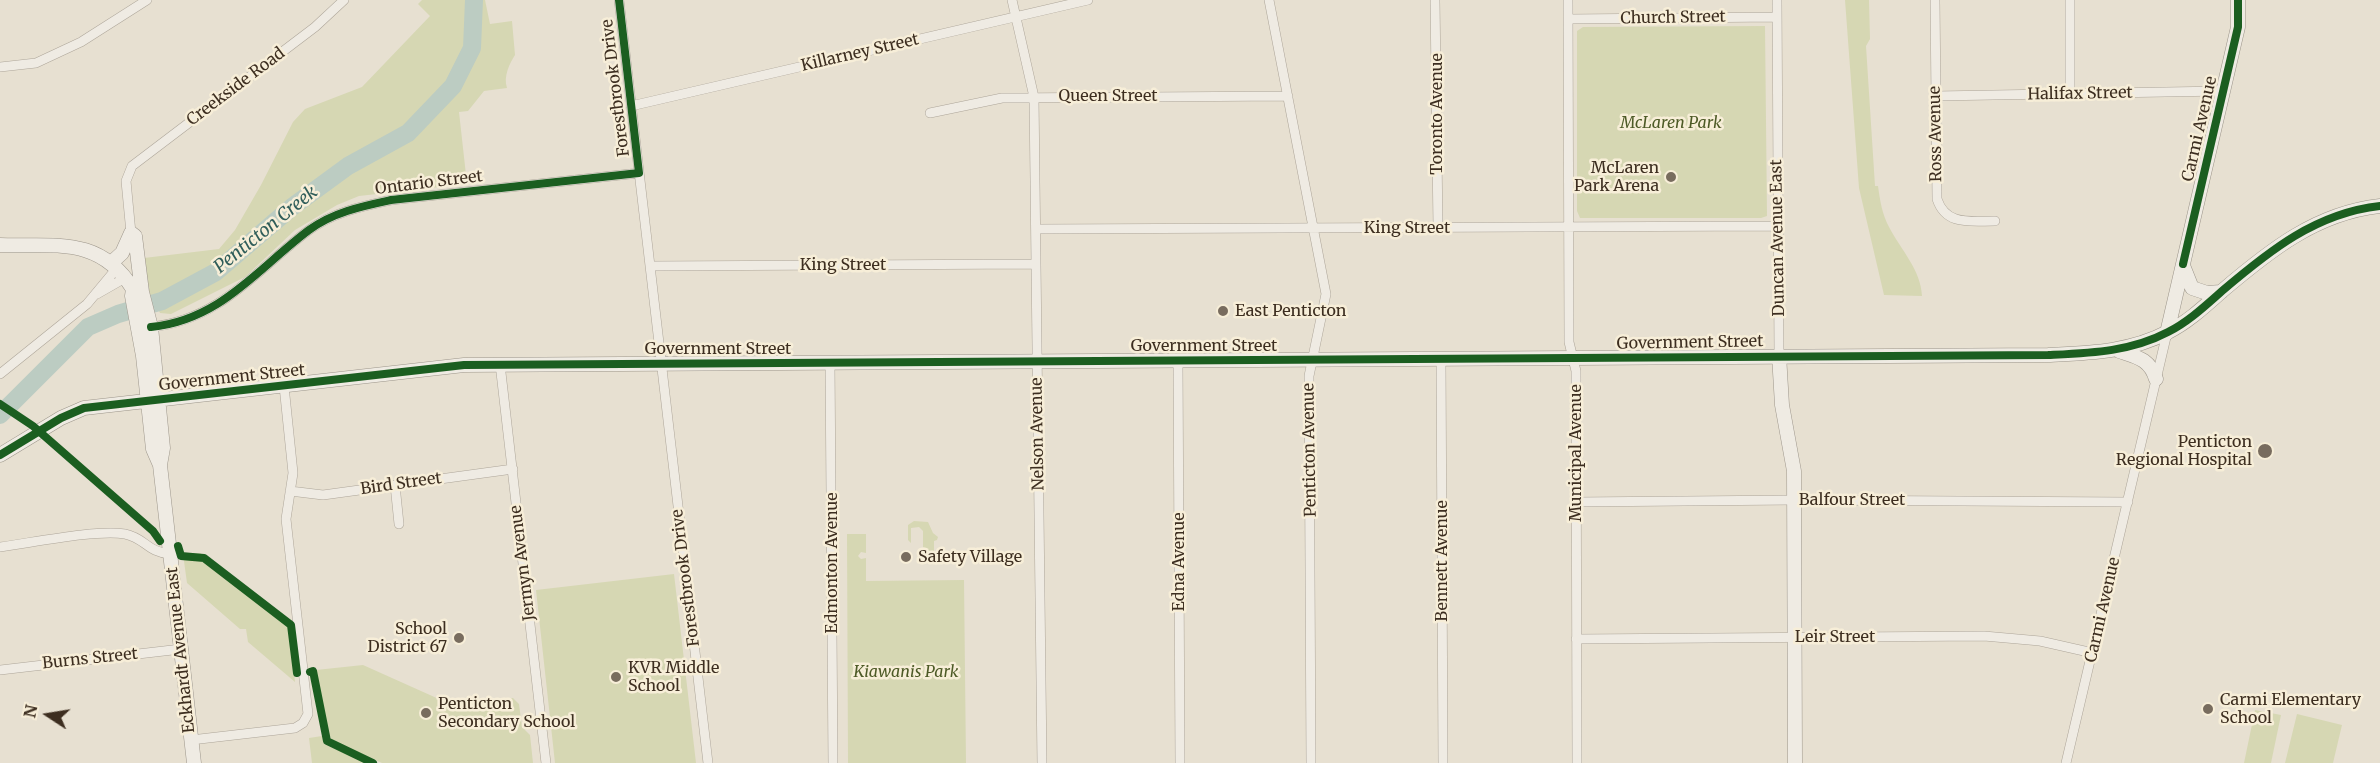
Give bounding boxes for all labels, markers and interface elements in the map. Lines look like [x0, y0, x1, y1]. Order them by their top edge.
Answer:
street label: Church Street [1620, 7, 1726, 29]
street label: Forestbrook Drive [598, 18, 634, 158]
street label: Killarney Street [799, 30, 921, 76]
street label: Creekside Road [183, 44, 289, 130]
street label: Toronto Avenue [1427, 53, 1447, 175]
street label: Carmi Avenue [2179, 75, 2221, 183]
street label: Halifax Street [2027, 83, 2133, 105]
street label: Queen Street [1059, 86, 1157, 106]
street label: Ross Avenue [1926, 86, 1946, 182]
park label: McLaren Park [1620, 113, 1722, 133]
place label: McLaren Park Arena [1574, 158, 1659, 196]
street label: Duncan Avenue East [1767, 159, 1789, 317]
street label: Ontario Street [374, 167, 484, 199]
marker: McLaren Park Arena [1664, 170, 1678, 184]
water label: Penticton Creek [210, 182, 322, 278]
street label: King Street [1364, 218, 1450, 238]
street label: King Street [800, 255, 886, 275]
place label: East Penticton [1235, 301, 1346, 321]
marker: East Penticton [1216, 304, 1230, 318]
street label: Government Street [1616, 332, 1764, 354]
street label: Government Street [1131, 336, 1277, 356]
street label: Government Street [645, 339, 791, 359]
street label: Government Street [158, 361, 306, 395]
street label: Nelson Avenue [1027, 377, 1049, 491]
street label: Penticton Avenue [1299, 383, 1321, 517]
street label: Municipal Avenue [1566, 384, 1586, 522]
place label: Penticton Regional Hospital [2116, 432, 2252, 470]
marker: Penticton Regional Hospital [2256, 442, 2274, 460]
street label: Bird Street [359, 469, 443, 499]
street label: Balfour Street [1799, 490, 1905, 510]
street label: Edmonton Avenue [822, 492, 842, 634]
street label: Bennett Avenue [1432, 500, 1452, 622]
street label: Jermyn Avenue [506, 504, 540, 622]
street label: Forestbrook Drive [668, 508, 704, 648]
street label: Edna Avenue [1169, 512, 1189, 612]
place label: Safety Village [918, 547, 1022, 567]
marker: Safety Village [899, 550, 913, 564]
street label: Carmi Avenue [2082, 556, 2124, 664]
street label: Eckhardt Avenue East [163, 566, 199, 734]
place label: School District 67 [368, 619, 447, 657]
street label: Leir Street [1795, 627, 1875, 647]
marker: School District 67 [452, 631, 466, 645]
street label: Burns Street [41, 644, 139, 674]
place label: KVR Middle School [628, 658, 719, 696]
park label: Kiawanis Park [854, 662, 958, 682]
marker: KVR Middle School [609, 670, 623, 684]
north arrow [18, 685, 78, 745]
place label: Carmi Elementary School [2220, 690, 2361, 728]
place label: Penticton Secondary School [438, 694, 575, 732]
marker: Carmi Elementary School [2201, 702, 2215, 716]
text: N [19, 703, 41, 720]
marker: Penticton Secondary School [419, 706, 433, 720]

